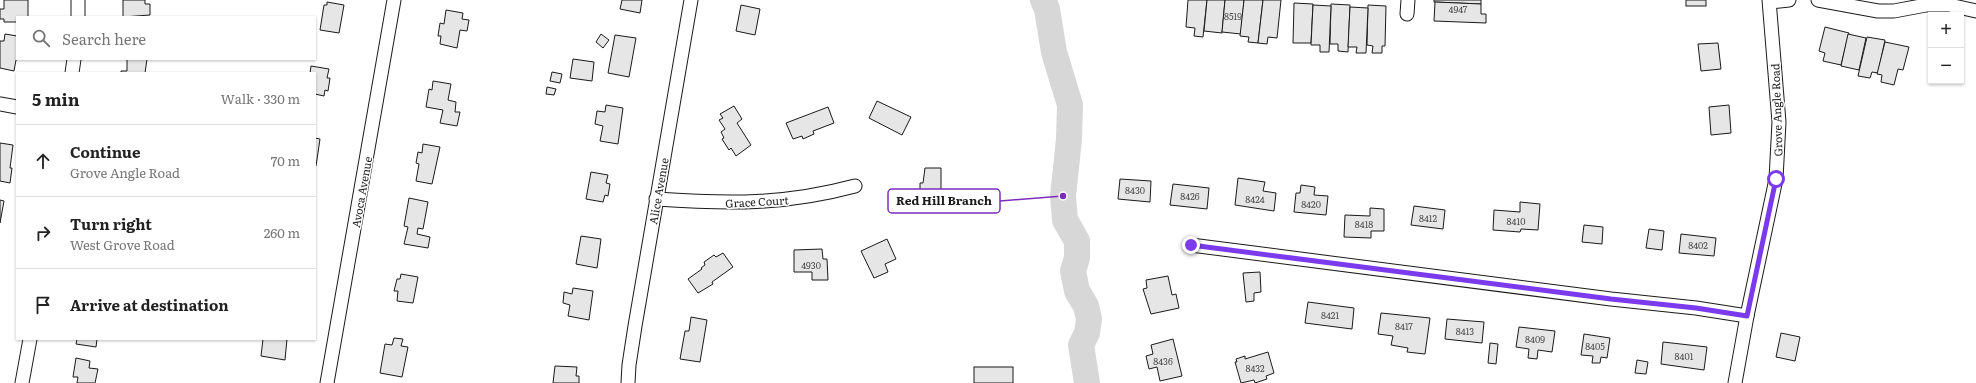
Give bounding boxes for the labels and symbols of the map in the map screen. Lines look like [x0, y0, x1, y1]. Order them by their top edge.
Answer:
house number: 4947 [1449, 2, 1468, 16]
house number: 8519 [1224, 9, 1242, 23]
street label: Grove Angle Road [1766, 63, 1786, 157]
street label: Avoca Avenue [347, 155, 375, 229]
street label: Alice Avenue [644, 156, 672, 226]
route start [1767, 170, 1785, 188]
house number: 8430 [1125, 183, 1145, 197]
callout: Red Hill Branch [888, 189, 1000, 213]
house number: 8426 [1180, 189, 1200, 203]
street label: Grace Court [725, 191, 790, 211]
text: Red Hill Branch [896, 191, 992, 209]
house number: 8424 [1245, 192, 1265, 206]
house number: 8420 [1301, 197, 1321, 211]
house number: 8412 [1419, 211, 1438, 225]
house number: 8410 [1507, 214, 1525, 228]
house number: 8418 [1355, 217, 1373, 231]
route end [1182, 236, 1200, 254]
house number: 8402 [1688, 238, 1708, 252]
house number: 4930 [801, 258, 821, 272]
house number: 8421 [1321, 308, 1339, 322]
house number: 8417 [1395, 319, 1413, 333]
house number: 8413 [1456, 324, 1474, 338]
house number: 8409 [1525, 332, 1545, 346]
house number: 8405 [1585, 339, 1605, 353]
house number: 8401 [1675, 349, 1694, 363]
house number: 8436 [1153, 354, 1173, 368]
house number: 8432 [1245, 361, 1265, 375]

